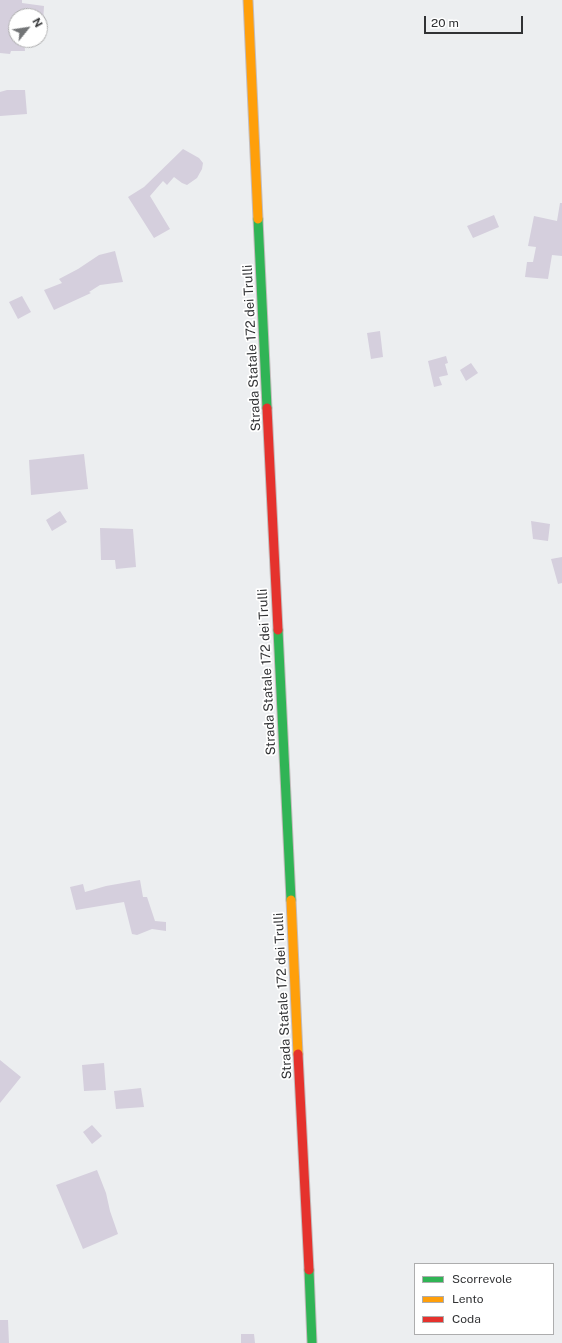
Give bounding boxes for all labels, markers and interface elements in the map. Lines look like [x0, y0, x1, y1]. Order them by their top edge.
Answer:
north arrow [8, 8, 48, 48]
scale bar [426, 8, 525, 34]
text: N [30, 16, 45, 29]
text: 20 m [431, 16, 459, 30]
street label: Strada Statale 172 dei Trulli [240, 264, 264, 432]
street label: Strada Statale 172 dei Trulli [255, 588, 279, 756]
street label: Strada Statale 172 dei Trulli [271, 912, 295, 1080]
legend [414, 1263, 554, 1335]
text: Scorrevole [452, 1272, 512, 1286]
text: Lento [452, 1292, 483, 1306]
text: Coda [452, 1312, 481, 1326]

